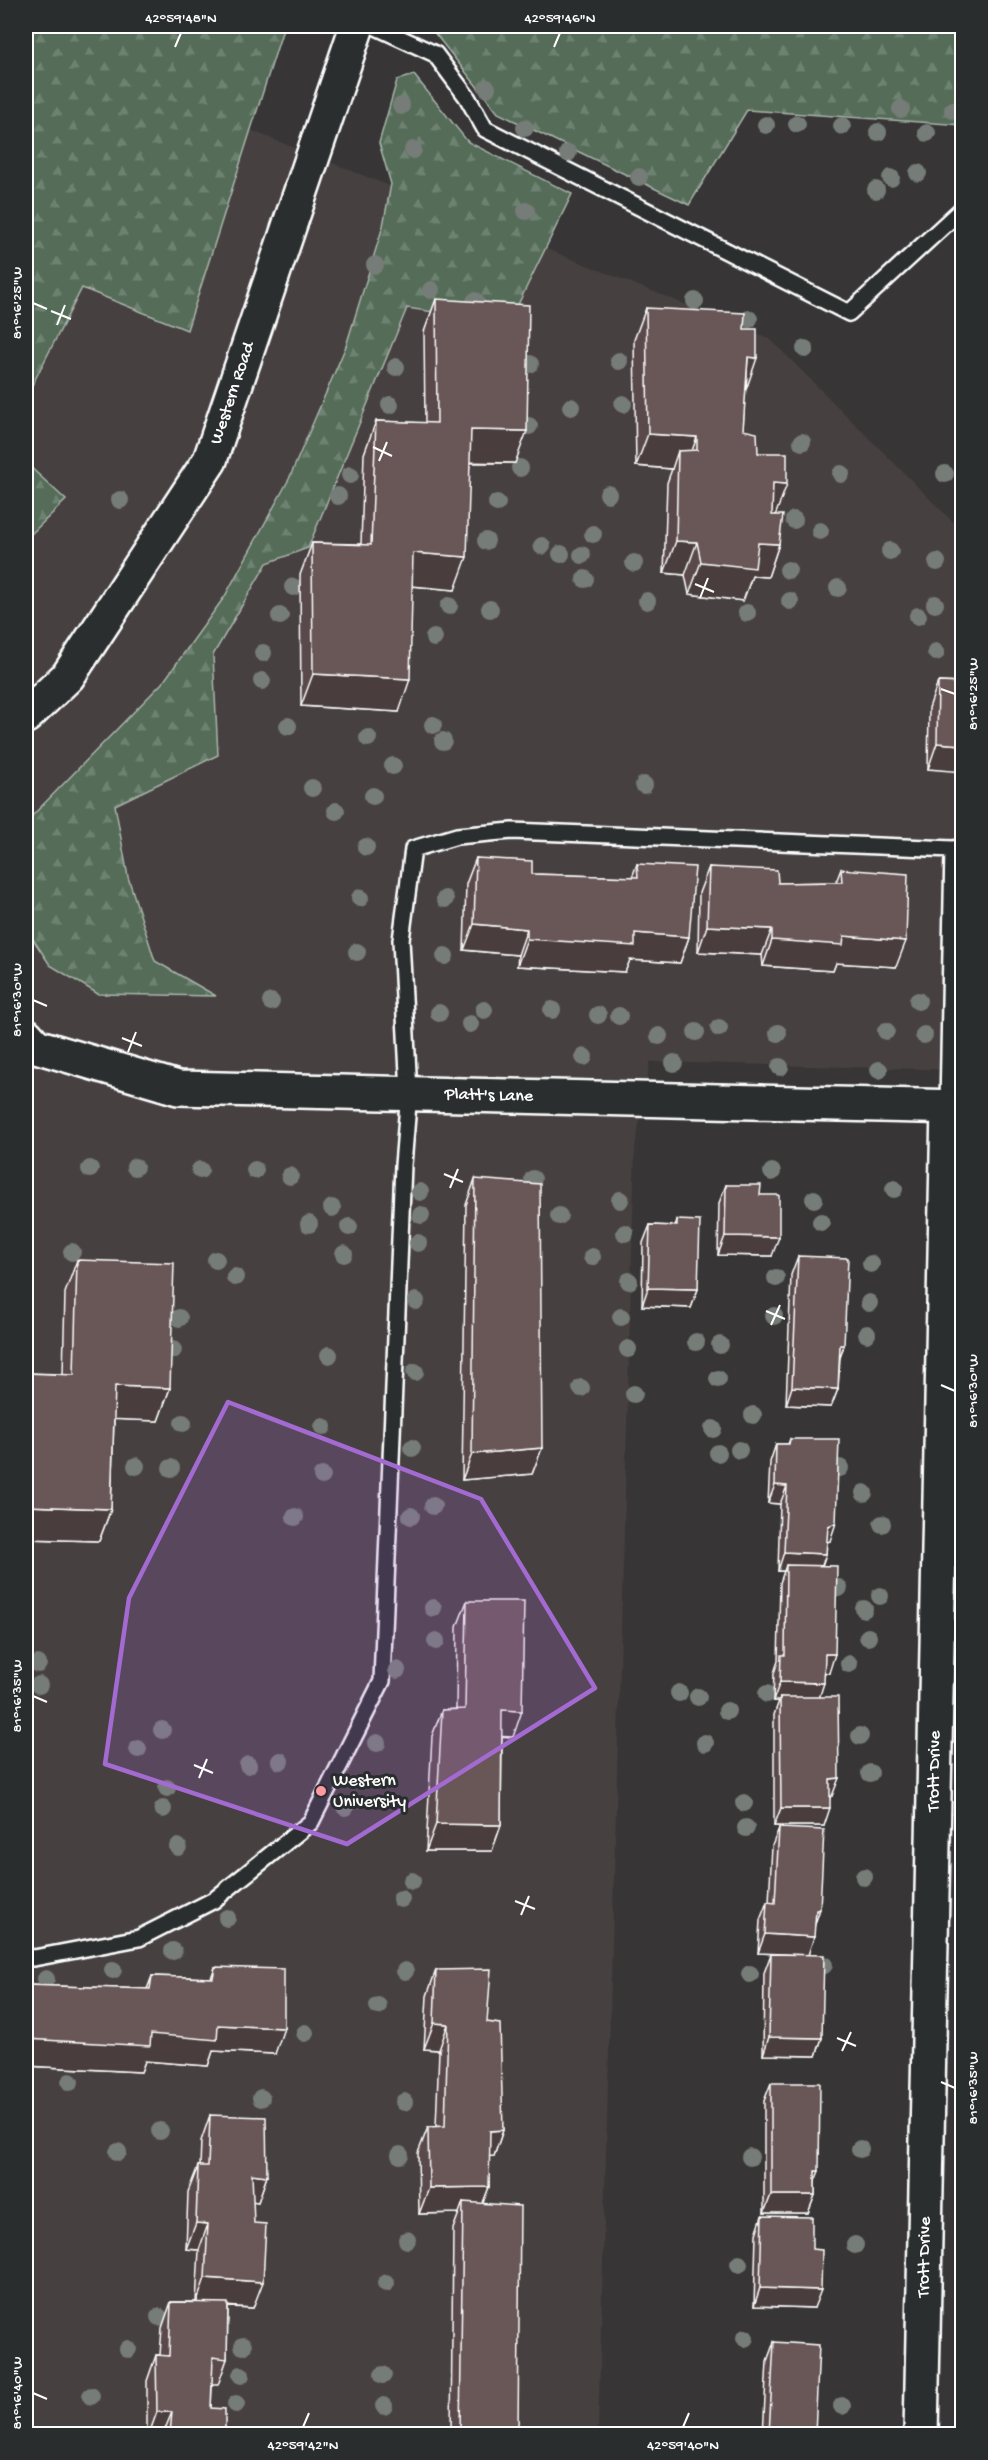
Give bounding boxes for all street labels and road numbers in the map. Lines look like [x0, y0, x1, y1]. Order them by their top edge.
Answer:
street label: Western Road [206, 338, 260, 447]
street label: Platt's Lane [443, 1084, 534, 1107]
street label: Trott Drive [923, 1730, 946, 1813]
street label: Trott Drive [913, 2216, 936, 2299]

